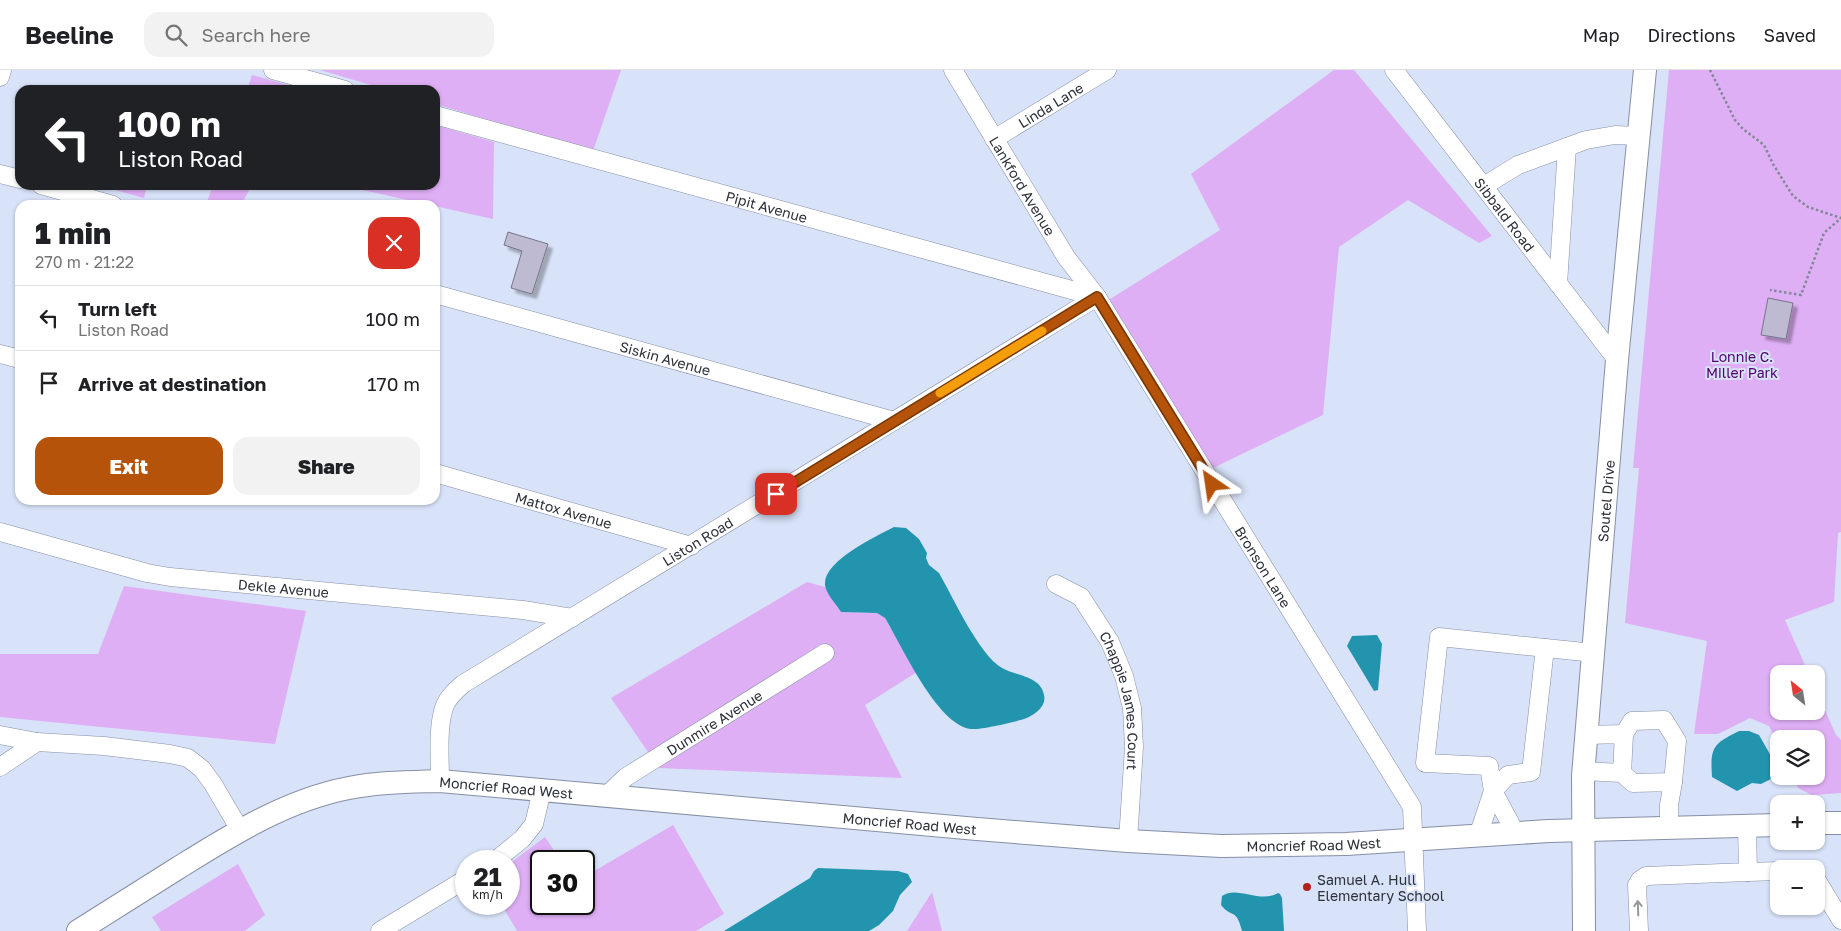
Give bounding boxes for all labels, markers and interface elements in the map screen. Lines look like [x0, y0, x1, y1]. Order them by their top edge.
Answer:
search box [144, 12, 494, 57]
text: Beeline [25, 20, 114, 49]
icon: search [162, 21, 190, 49]
text: Search here [202, 23, 310, 46]
text: Map [1583, 24, 1619, 46]
text: Directions [1647, 24, 1735, 46]
text: Saved [1763, 24, 1816, 46]
street label: Linda Lane [1015, 78, 1086, 131]
text: 100 m [118, 103, 221, 145]
icon: left [35, 105, 100, 170]
street label: Lankford Avenue [986, 133, 1059, 238]
text: Liston Road [118, 145, 243, 172]
street label: Sibbald Road [1471, 174, 1539, 255]
street label: Pipit Avenue [724, 187, 809, 226]
text: 1 min [35, 215, 111, 251]
button: close [368, 217, 420, 269]
text: 270 m · 21:22 [35, 252, 134, 272]
text: Turn left [78, 297, 157, 320]
icon: left [35, 304, 63, 332]
text: 100 m [366, 307, 420, 330]
text: Liston Road [78, 320, 169, 340]
street label: Siskin Avenue [618, 337, 713, 378]
park label: Lonnie C. Miller Park [1706, 348, 1778, 381]
icon: arrive [35, 369, 63, 397]
text: Arrive at destination [78, 372, 266, 395]
text: 170 m [367, 372, 420, 395]
button: Exit [35, 437, 223, 495]
button: Share [233, 437, 420, 495]
position arrow [1185, 457, 1237, 509]
street label: Soutel Drive [1594, 459, 1617, 543]
pin [755, 473, 797, 515]
icon: arrive [762, 480, 790, 508]
street label: Mattox Avenue [514, 488, 614, 532]
street label: Liston Road [659, 513, 736, 569]
street label: Bronson Lane [1232, 523, 1295, 610]
street label: Dekle Avenue [237, 575, 330, 600]
street label: Chappie James Court [1097, 628, 1143, 771]
north arrow [1770, 665, 1825, 720]
map controls [1770, 665, 1825, 915]
street label: Dunmire Avenue [663, 686, 765, 758]
button: layers [1770, 730, 1825, 785]
street label: Moncrief Road West [439, 772, 574, 801]
button: + [1770, 795, 1825, 850]
street label: Moncrief Road West [842, 809, 977, 837]
street label: Moncrief Road West [1246, 833, 1381, 854]
speed limit sign: 30 [530, 850, 595, 915]
button: − [1770, 860, 1825, 915]
text: 21 [473, 861, 502, 892]
place label: Samuel A. Hull Elementary School [1317, 871, 1444, 904]
marker: Samuel A. Hull Elementary School [1301, 881, 1313, 893]
text: km/h [472, 887, 503, 902]
one-way arrow [1633, 900, 1643, 916]

